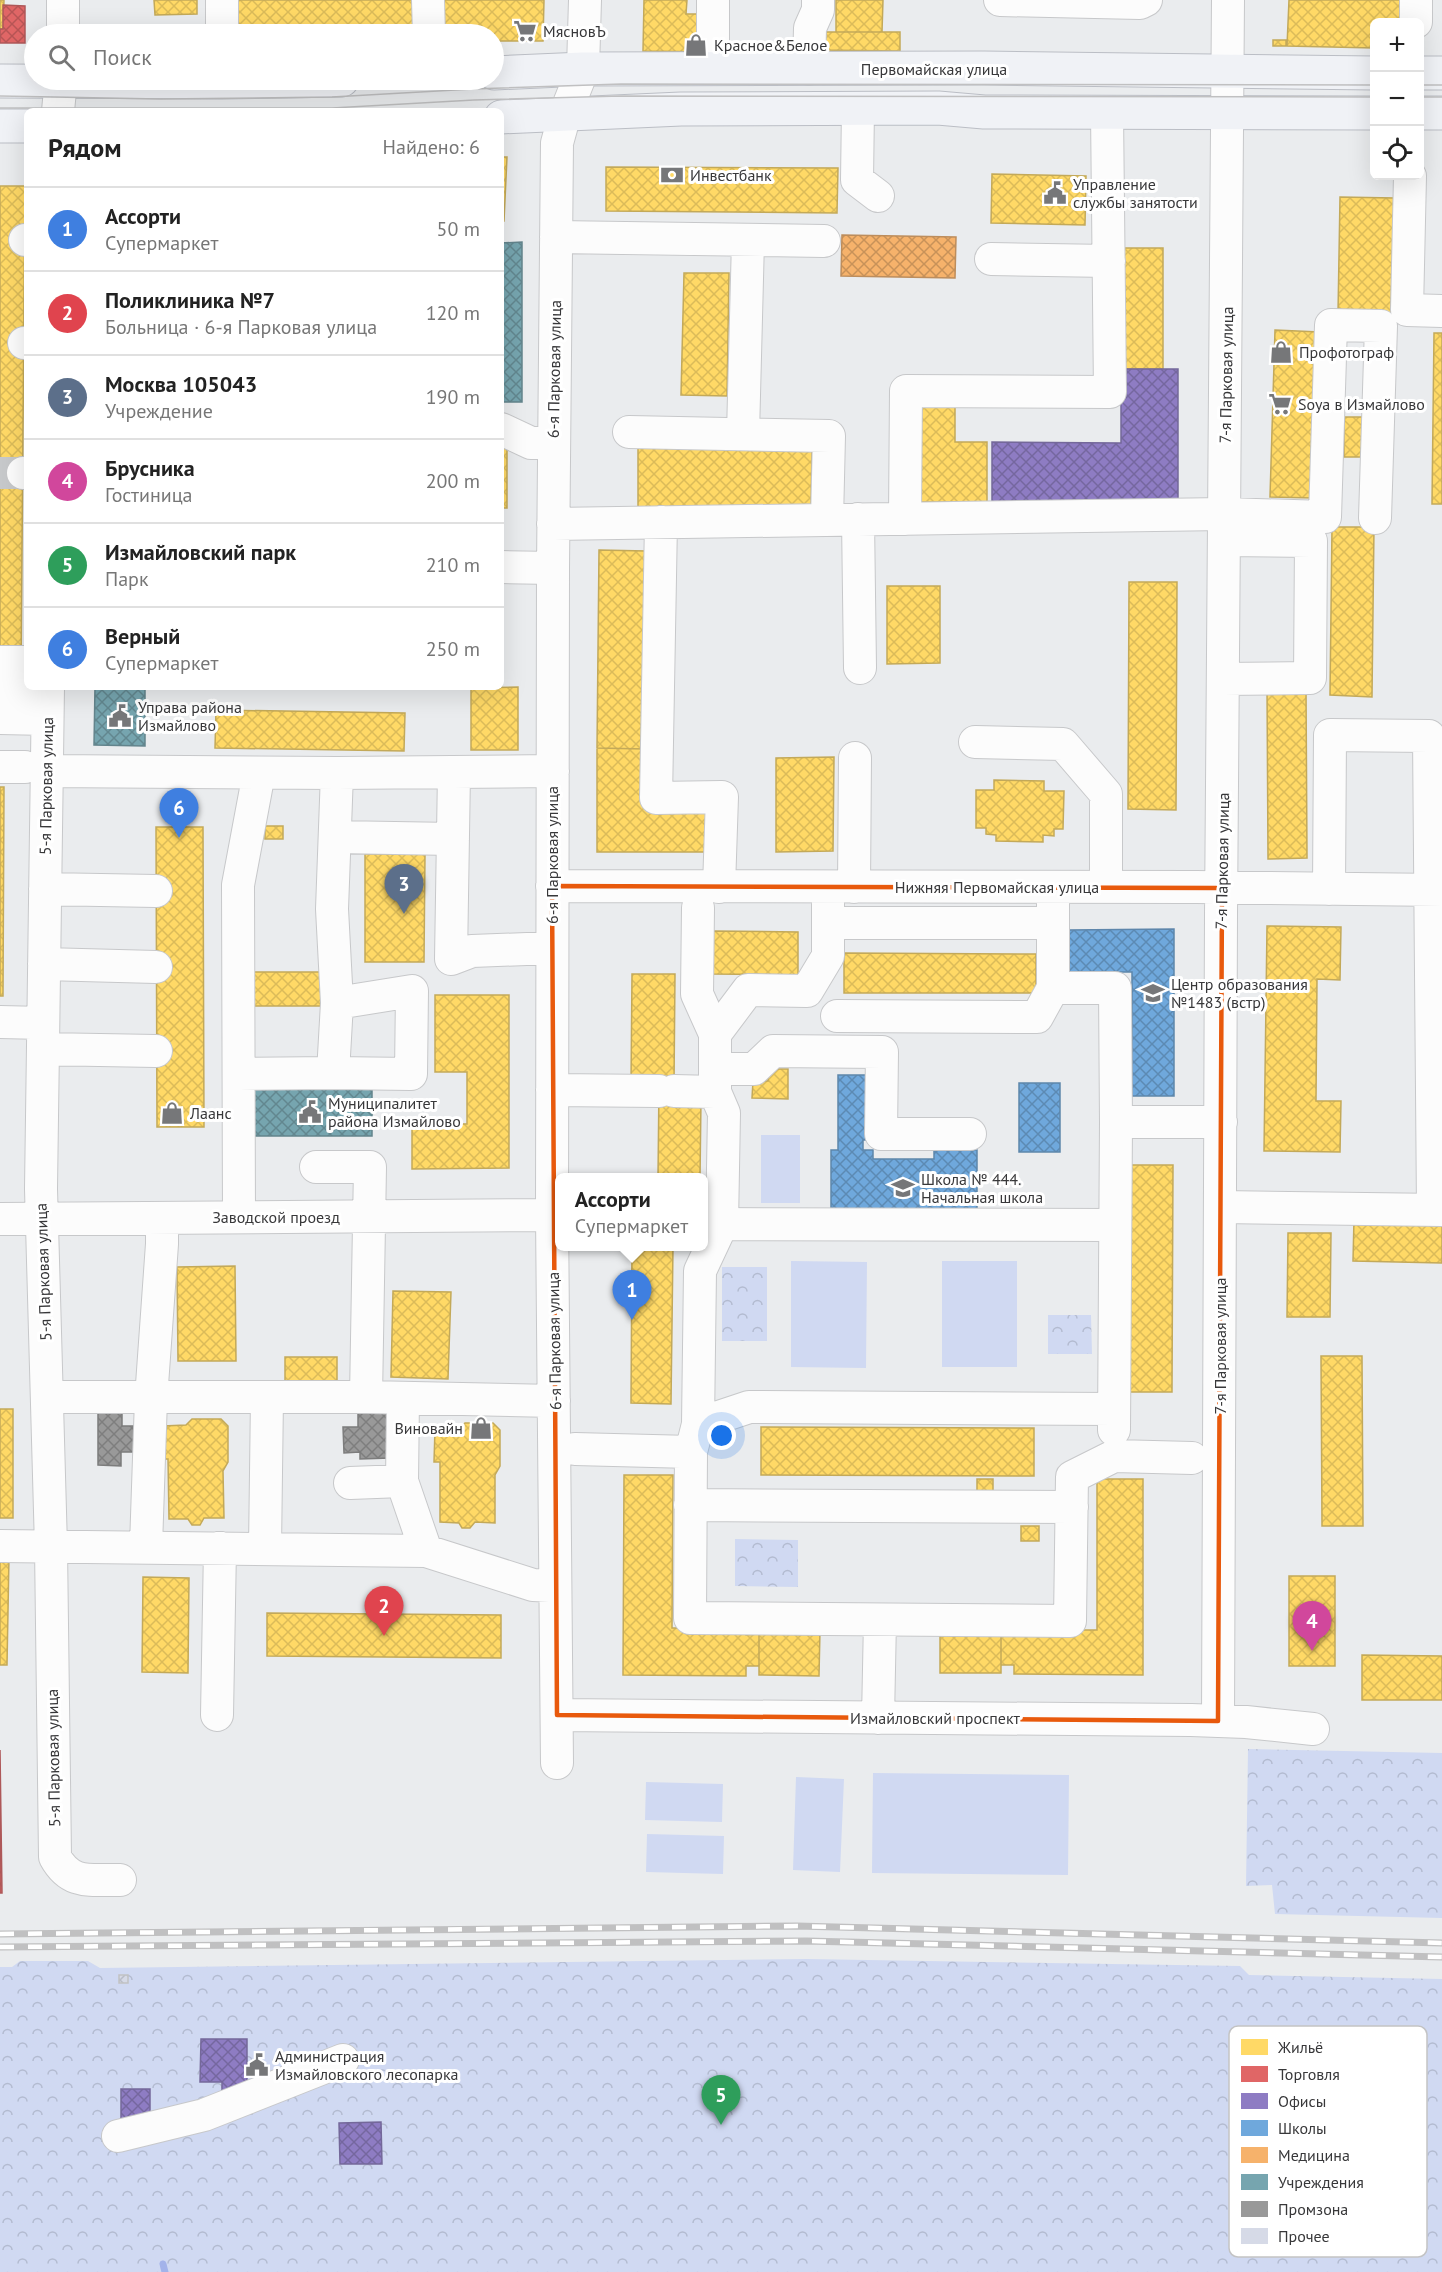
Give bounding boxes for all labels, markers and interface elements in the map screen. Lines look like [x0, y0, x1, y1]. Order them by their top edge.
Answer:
supermarket icon: МясновЪ [512, 18, 538, 44]
map controls [1370, 18, 1424, 180]
button: + [1370, 18, 1424, 72]
place label: МясновЪ [543, 21, 606, 41]
search box [24, 24, 504, 90]
shop icon: Красное&Белое [683, 32, 709, 58]
place label: Красное&Белое [714, 35, 827, 55]
icon: search [45, 41, 78, 74]
text: Поиск [93, 43, 152, 71]
street label: Первомайская улица [861, 59, 1007, 79]
button: − [1370, 72, 1424, 126]
button: locate [1370, 126, 1424, 180]
text: Рядом [48, 131, 122, 164]
text: Найдено: 6 [383, 134, 480, 160]
bank icon: Инвестбанк [659, 162, 685, 188]
place label: Инвестбанк [690, 165, 772, 185]
place label: Управление cлужбы занятости [1073, 174, 1198, 212]
public building icon: Управление cлужбы занятости [1042, 180, 1068, 206]
text: Ассорти [105, 202, 181, 230]
text: 1 [62, 216, 73, 242]
text: 50 m [437, 216, 480, 242]
text: Супермаркет [105, 230, 218, 256]
text: Поликлиника №7 [105, 286, 275, 314]
text: 2 [62, 300, 73, 326]
text: 120 m [426, 300, 480, 326]
street label: 6-я Парковая улица [543, 300, 565, 438]
street label: 7-я Парковая улица [1215, 306, 1237, 444]
text: Больница · 6-я Парковая улица [105, 314, 377, 340]
shop icon: Профотограф [1268, 339, 1294, 365]
place label: Профотограф [1299, 342, 1394, 362]
text: Москва 105043 [105, 370, 257, 398]
text: 3 [62, 384, 73, 410]
text: 190 m [426, 384, 480, 410]
supermarket icon: Soya в Измайлово [1267, 391, 1293, 417]
place label: Soya в Измайлово [1298, 394, 1425, 414]
text: Учреждение [105, 398, 213, 424]
text: Брусника [105, 454, 195, 482]
text: 4 [62, 468, 73, 494]
text: 200 m [426, 468, 480, 494]
text: Гостиница [105, 482, 193, 508]
text: Измайловский парк [105, 538, 296, 566]
text: 5 [62, 552, 73, 578]
text: 210 m [426, 552, 480, 578]
text: Парк [105, 566, 148, 592]
text: Верный [105, 622, 180, 650]
text: 6 [62, 636, 73, 662]
text: 250 m [426, 636, 480, 662]
text: Супермаркет [105, 650, 218, 676]
place label: Управа района Измайлово [138, 697, 242, 735]
public building icon: Управа района Измайлово [107, 703, 133, 729]
street label: 5-я Парковая улица [35, 717, 57, 855]
street label: 6-я Парковая улица [542, 786, 562, 924]
pin: 6 [160, 788, 198, 838]
street label: 7-я Парковая улица [1211, 792, 1233, 930]
pin: 3 [384, 864, 424, 914]
street label: Нижняя Первомайская улица [895, 877, 1099, 897]
place label: Центр образования №1483 (встр) [1171, 974, 1308, 1012]
school or university icon: Центр образования №1483 (встр) [1140, 980, 1166, 1006]
place label: Муниципалитет района Измайлово [328, 1093, 461, 1131]
public building icon: Муниципалитет района Измайлово [297, 1099, 323, 1125]
shop icon: Лаанс [159, 1100, 185, 1126]
place label: Лаанс [189, 1103, 232, 1123]
place label: Школа № 444. Начальная школа [921, 1169, 1043, 1207]
popup [555, 1173, 708, 1251]
school or university icon: Школа № 444. Начальная школа [890, 1175, 916, 1201]
text: Ассорти [575, 1185, 651, 1213]
street label: 5-я Парковая улица [31, 1203, 55, 1341]
street label: Заводской проезд [212, 1207, 340, 1227]
text: Супермаркет [575, 1213, 688, 1239]
pin: 1 [612, 1270, 652, 1320]
street label: 6-я Парковая улица [543, 1272, 565, 1410]
street label: 7-я Парковая улица [1210, 1277, 1230, 1415]
shop icon: Виновайн [468, 1415, 494, 1441]
place label: Виновайн [394, 1418, 463, 1438]
your location [707, 1421, 736, 1450]
pin: 2 [364, 1586, 404, 1636]
pin: 4 [1292, 1602, 1332, 1651]
street label: 5-я Парковая улица [42, 1689, 64, 1827]
street label: Измайловский проспект [850, 1708, 1021, 1728]
legend [1229, 2026, 1427, 2257]
text: Жильё [1277, 2037, 1323, 2057]
place label: Администрация Измайловского лесопарка [275, 2046, 458, 2084]
public building icon: Администрация Измайловского лесопарка [244, 2052, 270, 2078]
text: Торговля [1278, 2064, 1340, 2084]
pin: 5 [702, 2076, 740, 2125]
text: Офисы [1278, 2091, 1326, 2111]
text: Школы [1278, 2118, 1327, 2138]
text: Медицина [1278, 2145, 1350, 2165]
text: Учреждения [1278, 2172, 1364, 2192]
text: Промзона [1278, 2199, 1348, 2219]
text: Прочее [1278, 2226, 1330, 2246]

